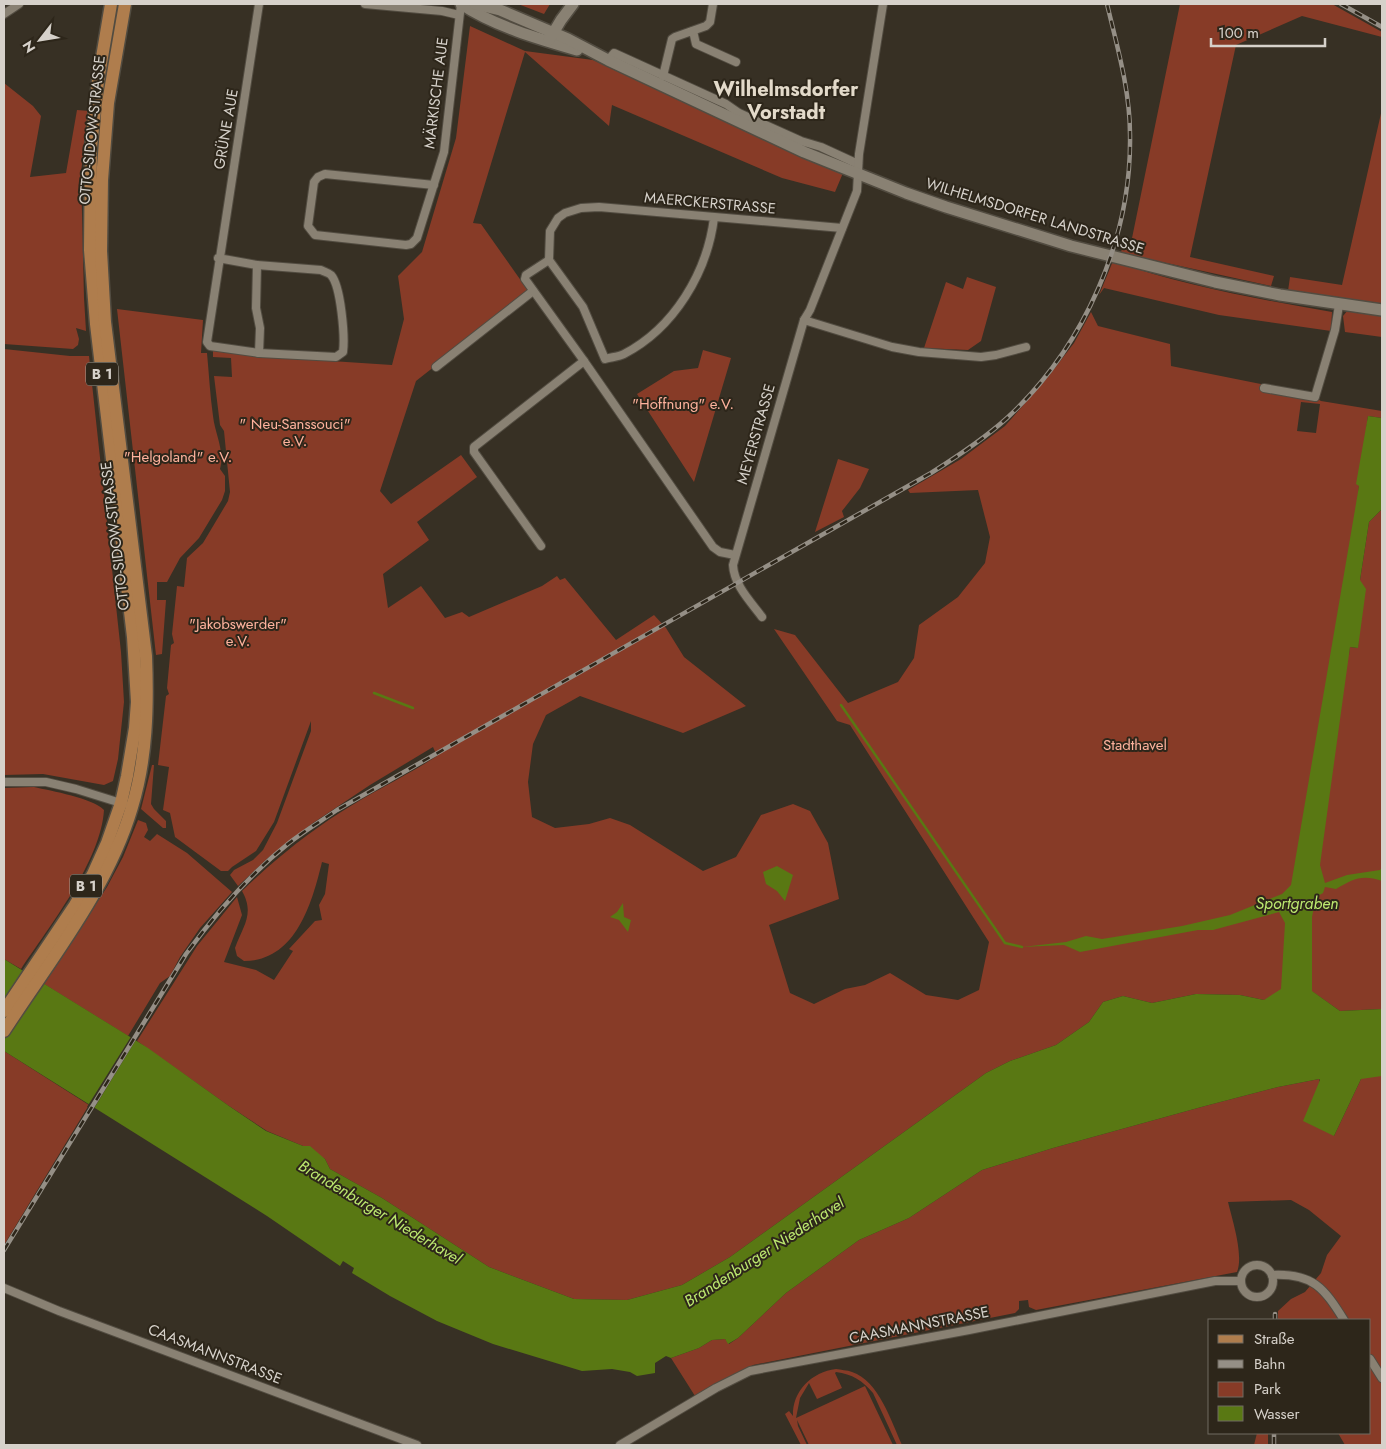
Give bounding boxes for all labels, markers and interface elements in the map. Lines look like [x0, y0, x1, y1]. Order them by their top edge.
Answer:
north arrow [15, 15, 65, 65]
scale bar [1211, 15, 1325, 47]
text: 100 m [1218, 22, 1259, 44]
street label: MÄRKISCHE AUE [418, 36, 454, 150]
text: N [17, 37, 40, 57]
street label: OTTO-SIDOW-STRASSE [73, 54, 111, 206]
district label: Wilhelmsdorfer Vorstadt [714, 75, 859, 127]
street label: GRÜNE AUE [208, 87, 244, 171]
street label: WILHELMSDORFER LANDSTRASSE [923, 172, 1147, 260]
street label: MAERCKERSTRASSE [643, 186, 777, 220]
road number: B 1 [86, 362, 118, 386]
street label: MEYERSTRASSE [731, 381, 781, 487]
park label: "Hoffnung" e.V. [632, 393, 734, 415]
park label: " Neu-Sanssouci" e.V. [239, 413, 351, 452]
park label: "Helgoland" e.V. [124, 446, 232, 468]
street label: OTTO-SIDOW-STRASSE [95, 460, 135, 612]
park label: "Jakobswerder" e.V. [189, 613, 287, 652]
park label: Stadthavel [1103, 734, 1167, 756]
road number: B 1 [70, 874, 102, 898]
water label: Sportgraben [1256, 892, 1338, 915]
water label: Brandenburger Niederhavel [294, 1154, 467, 1271]
water label: Brandenburger Niederhavel [680, 1191, 850, 1312]
street label: CAASMANNSTRASSE [847, 1301, 991, 1349]
street label: CAASMANNSTRASSE [145, 1318, 285, 1390]
legend [1208, 1319, 1371, 1434]
text: Straße [1254, 1328, 1295, 1350]
text: Bahn [1254, 1353, 1285, 1375]
text: Park [1254, 1378, 1281, 1400]
text: Wasser [1254, 1403, 1300, 1425]

